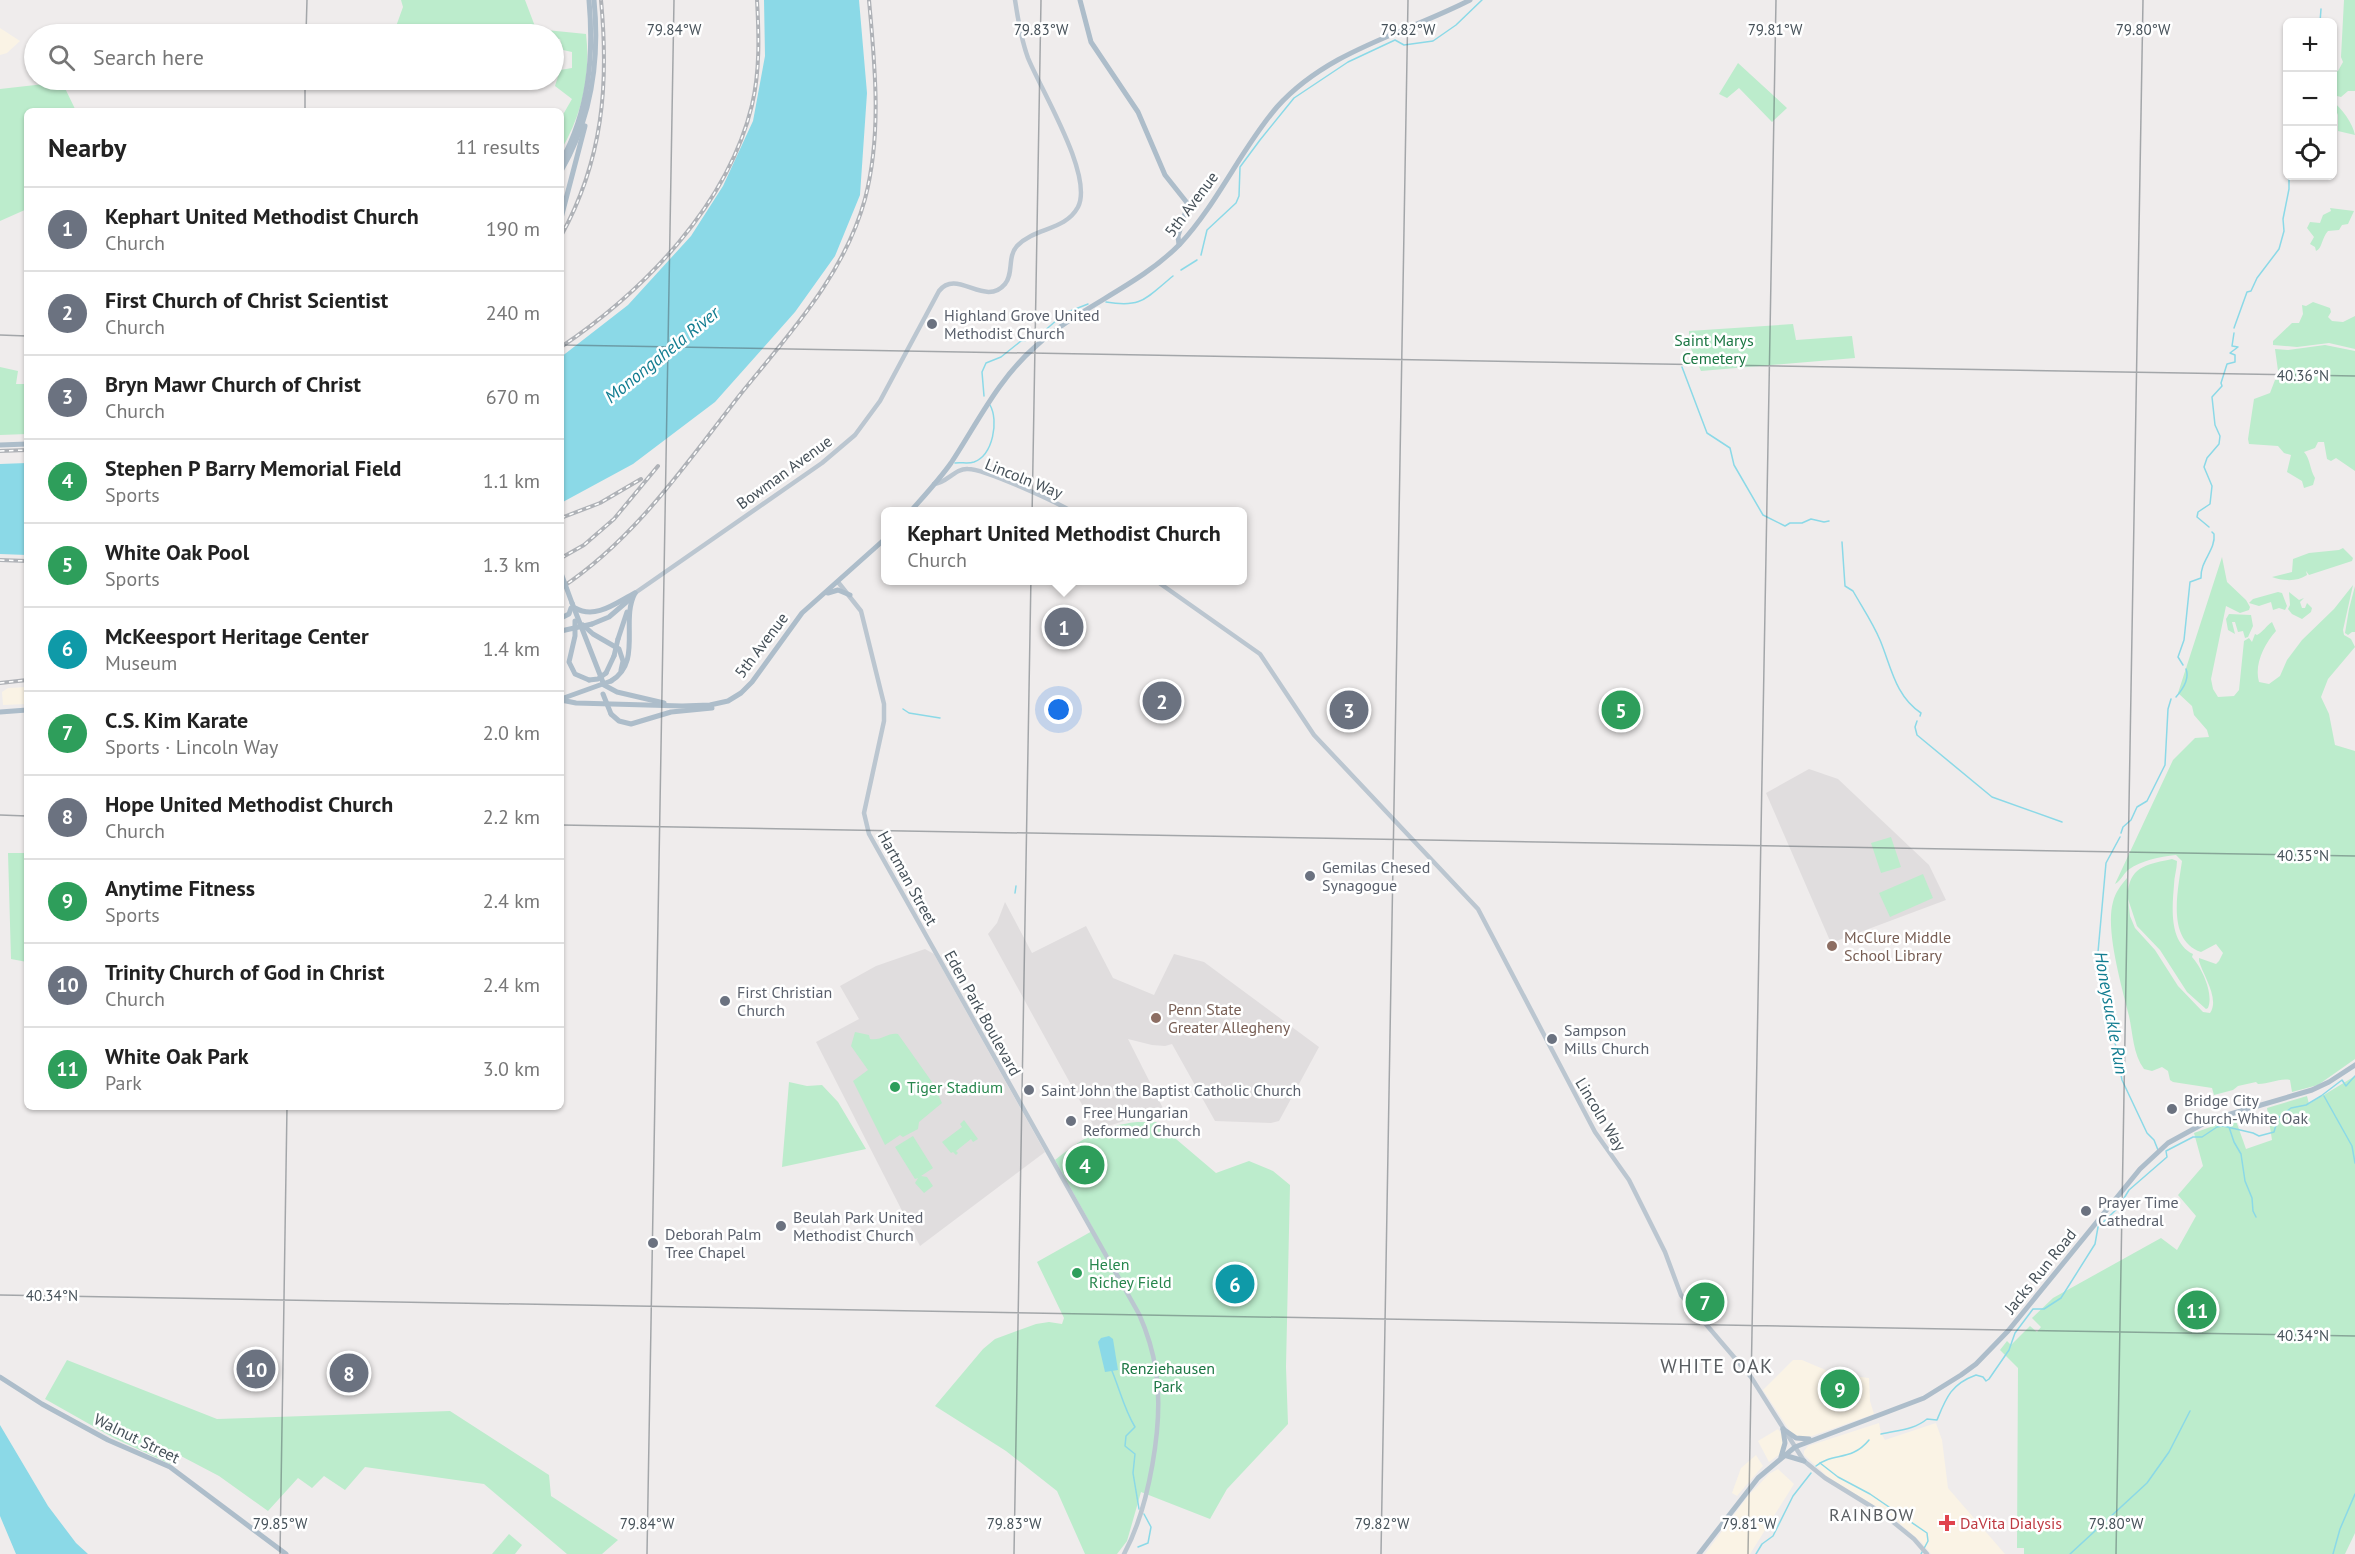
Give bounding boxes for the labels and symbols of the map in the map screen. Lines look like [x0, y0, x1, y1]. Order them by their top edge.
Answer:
text: 79.84°W [647, 20, 702, 39]
text: 79.83°W [1014, 20, 1069, 39]
text: 79.82°W [1381, 20, 1436, 39]
text: 79.81°W [1748, 20, 1803, 39]
text: 79.80°W [2116, 20, 2171, 39]
street label: 5th Avenue [1160, 167, 1222, 241]
water label: Monongahela River [600, 301, 725, 408]
place label: Highland Grove United Methodist Church [944, 305, 1100, 343]
marker: Highland Grove United Methodist Church [925, 317, 939, 331]
park label: Saint Marys Cemetery [1674, 330, 1754, 368]
text: 40.36°N [2277, 366, 2329, 385]
street label: Bowman Avenue [732, 431, 836, 513]
street label: Lincoln Way [982, 453, 1066, 503]
pin: 1 [1044, 604, 1084, 650]
street label: 5th Avenue [730, 608, 792, 682]
pin: 2 [1142, 678, 1182, 724]
pin: 3 [1330, 688, 1368, 732]
pin: 5 [1602, 688, 1640, 732]
your location [1044, 695, 1073, 724]
street label: Hartman Street [874, 827, 942, 929]
text: 40.35°N [2277, 846, 2329, 865]
place label: Gemilas Chesed Synagogue [1322, 857, 1430, 895]
marker: Gemilas Chesed Synagogue [1303, 869, 1317, 883]
place label: McClure Middle School Library [1844, 927, 1951, 965]
marker: McClure Middle School Library [1825, 939, 1839, 953]
street label: Eden Park Boulevard [940, 947, 1026, 1079]
water label: Honeysuckle Run [2089, 950, 2134, 1076]
place label: First Christian Church [737, 982, 832, 1020]
marker: First Christian Church [718, 994, 732, 1008]
place label: Penn State Greater Allegheny [1168, 999, 1291, 1037]
marker: Penn State Greater Allegheny [1149, 1011, 1163, 1025]
place label: Sampson Mills Church [1564, 1020, 1649, 1058]
marker: Sampson Mills Church [1545, 1032, 1559, 1046]
street label: Lincoln Way [1571, 1074, 1631, 1155]
place label: Tiger Stadium [907, 1077, 1003, 1097]
marker: Tiger Stadium [888, 1080, 902, 1094]
place label: Saint John the Baptist Catholic Church [1041, 1080, 1301, 1100]
marker: Saint John the Baptist Catholic Church [1022, 1083, 1036, 1097]
place label: Bridge City Church-White Oak [2184, 1090, 2308, 1128]
place label: Free Hungarian Reformed Church [1083, 1102, 1201, 1140]
marker: Bridge City Church-White Oak [2165, 1102, 2179, 1116]
marker: Free Hungarian Reformed Church [1064, 1114, 1078, 1128]
pin: 4 [1066, 1142, 1104, 1188]
place label: Prayer Time Cathedral [2098, 1192, 2179, 1230]
marker: Prayer Time Cathedral [2079, 1204, 2093, 1218]
place label: Beulah Park United Methodist Church [793, 1207, 923, 1245]
marker: Beulah Park United Methodist Church [774, 1219, 788, 1233]
place label: Deborah Palm Tree Chapel [665, 1224, 761, 1262]
street label: Jacks Run Road [1999, 1225, 2080, 1318]
marker: Deborah Palm Tree Chapel [646, 1236, 660, 1250]
place label: Helen Richey Field [1089, 1254, 1172, 1292]
pin: 6 [1216, 1262, 1254, 1306]
marker: Helen Richey Field [1070, 1266, 1084, 1280]
pin: 7 [1686, 1280, 1724, 1324]
text: 40.34°N [26, 1286, 78, 1305]
pin: 11 [2178, 1288, 2216, 1332]
text: 40.34°N [2277, 1326, 2329, 1345]
pin: 10 [236, 1346, 276, 1392]
pin: 8 [330, 1350, 368, 1396]
district label: WHITE OAK [1660, 1353, 1774, 1379]
park label: Renziehausen Park [1121, 1358, 1215, 1396]
pin: 9 [1820, 1366, 1860, 1412]
street label: Walnut Street [91, 1409, 184, 1468]
district label: RAINBOW [1829, 1503, 1915, 1526]
place label: DaVita Dialysis [1960, 1513, 2062, 1533]
text: 79.85°W [253, 1514, 308, 1533]
text: 79.84°W [620, 1514, 675, 1533]
text: 79.83°W [987, 1514, 1042, 1533]
text: 79.82°W [1355, 1514, 1410, 1533]
text: 79.81°W [1722, 1514, 1777, 1533]
marker: DaVita Dialysis [1938, 1514, 1956, 1532]
text: 79.80°W [2089, 1514, 2144, 1533]

